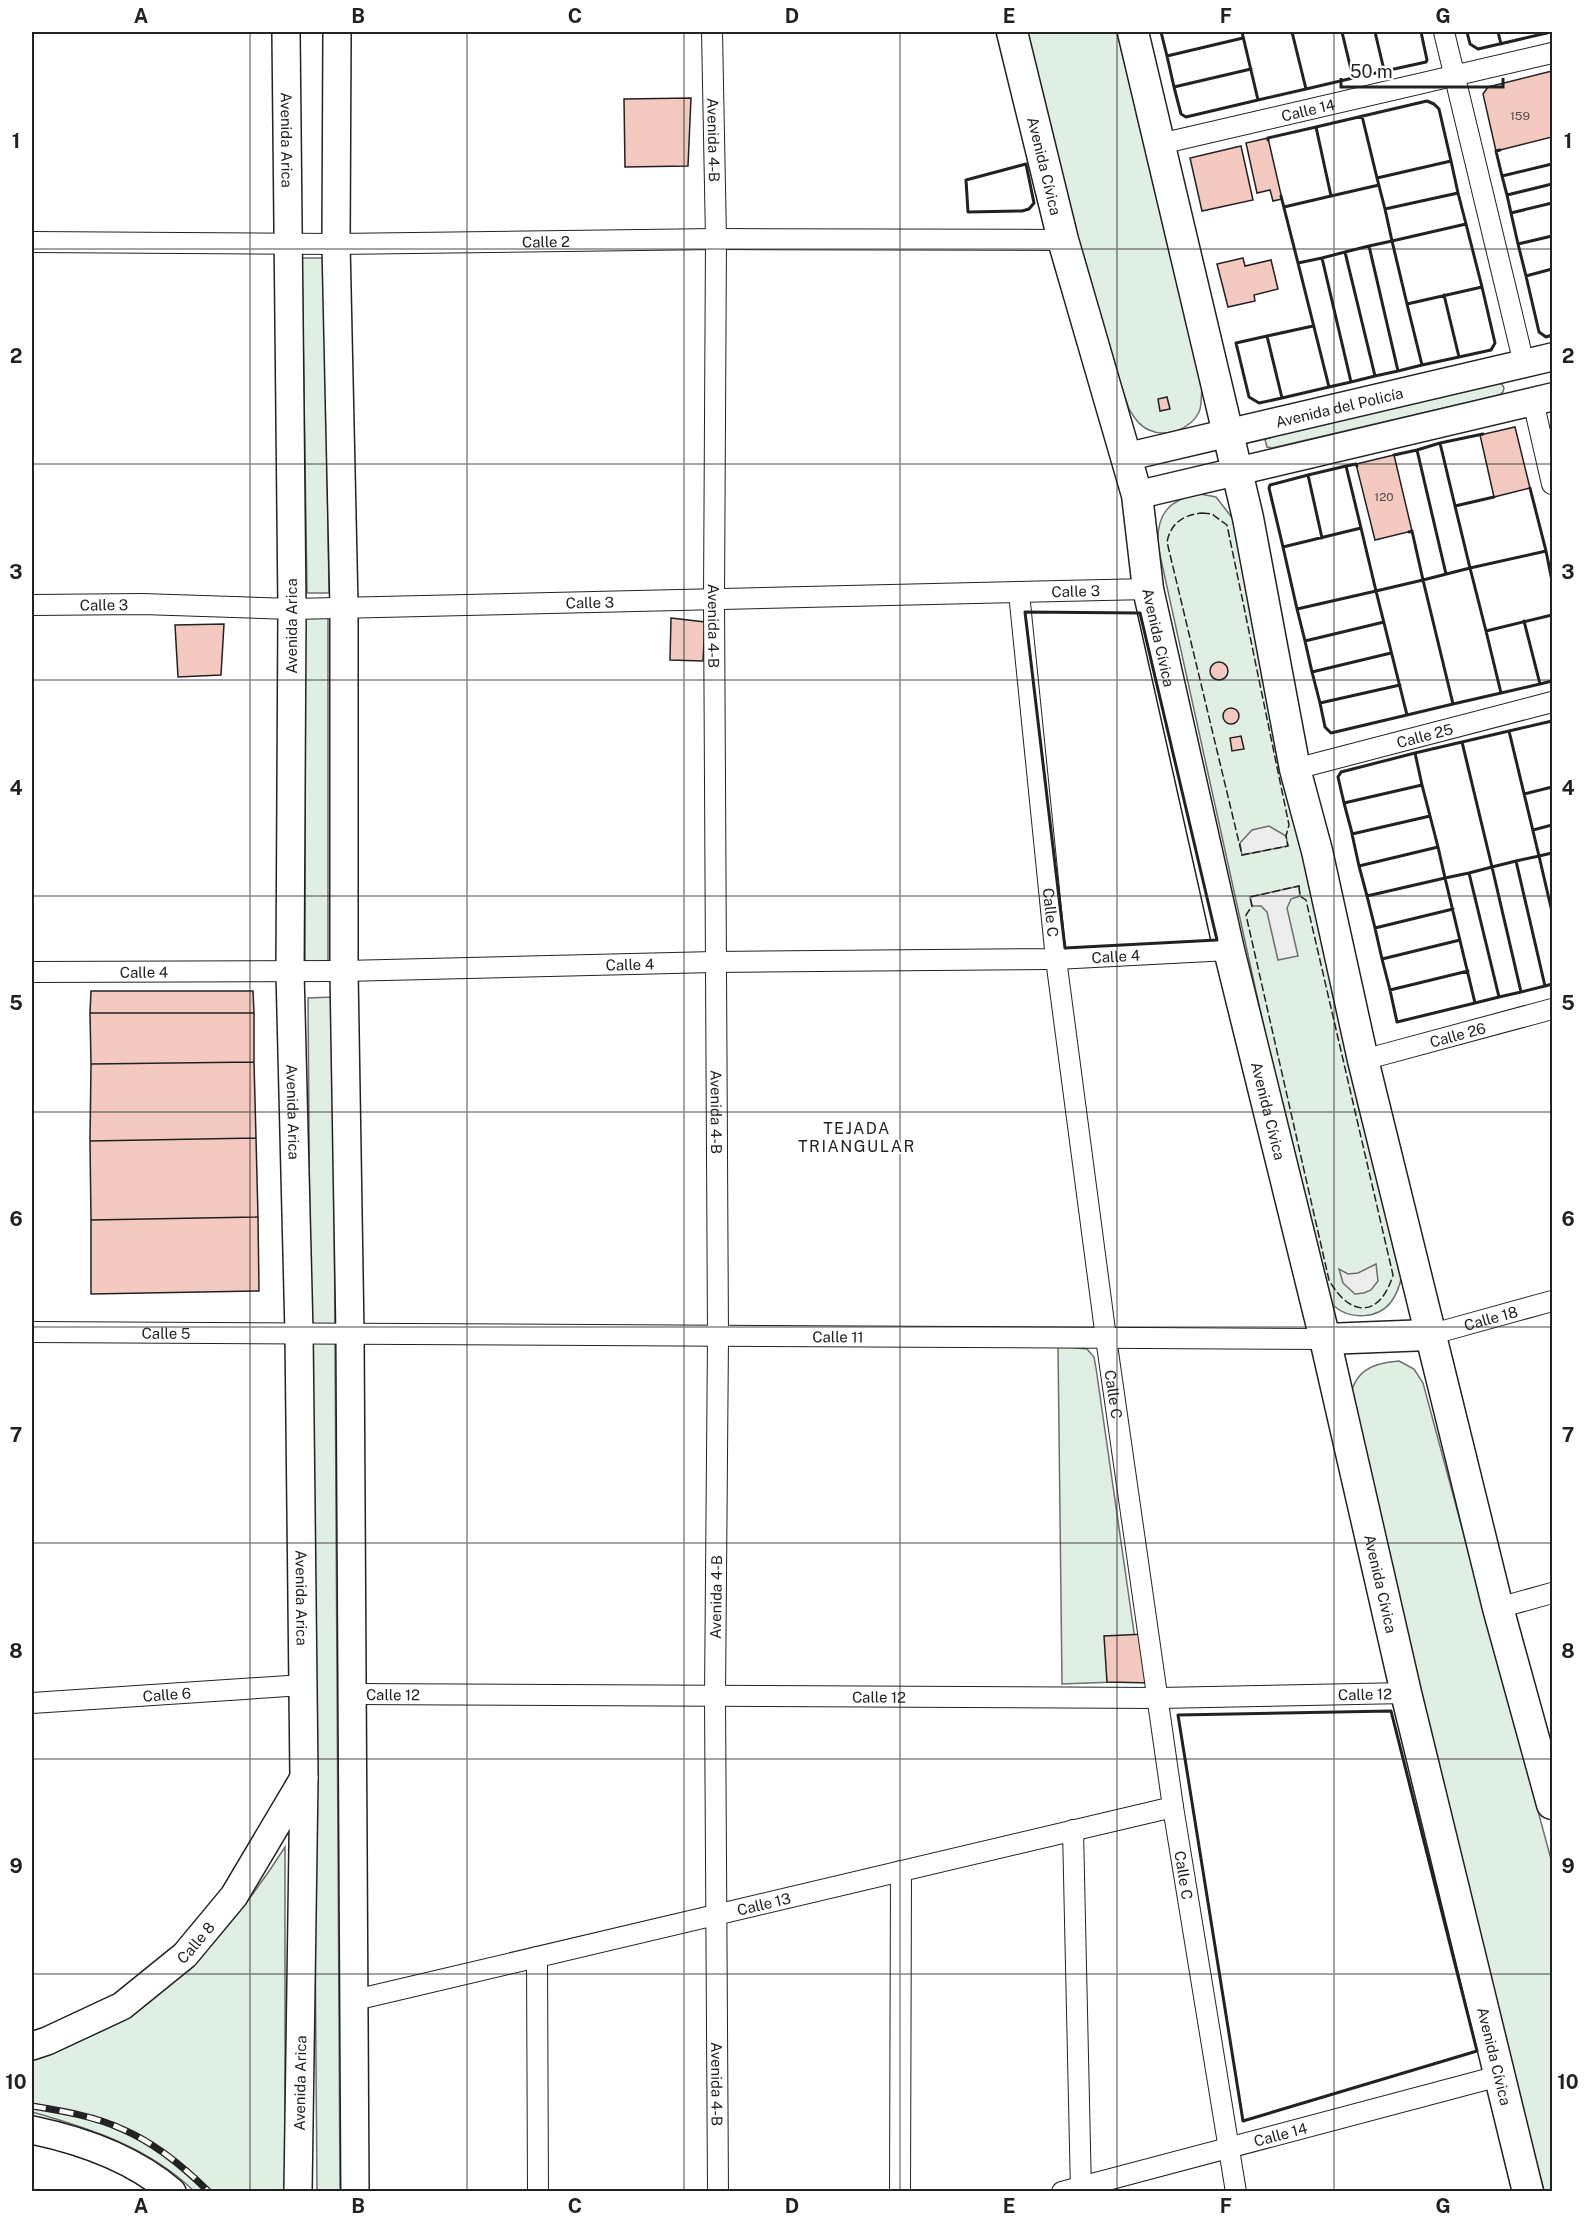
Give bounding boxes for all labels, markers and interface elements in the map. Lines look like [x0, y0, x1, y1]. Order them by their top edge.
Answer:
text: A [134, 4, 148, 28]
text: B [351, 4, 365, 28]
text: C [568, 4, 582, 28]
text: D [785, 4, 799, 28]
text: E [1003, 4, 1015, 28]
text: F [1220, 4, 1232, 28]
text: G [1435, 4, 1451, 28]
scale bar [1341, 51, 1503, 89]
text: 50 m [1350, 61, 1393, 82]
street label: Avenida Arica [278, 92, 296, 188]
street label: Calle 14 [1280, 95, 1337, 124]
street label: Avenida 4-B [705, 98, 723, 182]
house number: 159 [1510, 109, 1530, 123]
street label: Avenida Cívica [1025, 115, 1065, 217]
text: 1 [12, 129, 20, 153]
text: 1 [1564, 129, 1572, 153]
street label: Calle 2 [522, 232, 570, 250]
text: 2 [10, 344, 22, 368]
text: 2 [1562, 344, 1574, 368]
street label: Avenida del Policía [1274, 384, 1405, 430]
house number: 120 [1374, 490, 1394, 504]
text: 3 [9, 560, 23, 584]
text: 3 [1561, 560, 1575, 584]
street label: Avenida Arica [283, 578, 300, 674]
street label: Calle 3 [1051, 582, 1100, 600]
street label: Avenida 4-B [705, 584, 723, 668]
street label: Avenida Cívica [1140, 587, 1178, 688]
street label: Calle 3 [565, 593, 614, 611]
street label: Calle 3 [80, 596, 128, 613]
street label: Calle 25 [1395, 720, 1455, 751]
text: 4 [9, 776, 23, 800]
text: 4 [1561, 776, 1575, 800]
street label: Calle C [1040, 887, 1062, 938]
street label: Calle 4 [1091, 946, 1140, 966]
street label: Calle 4 [605, 955, 654, 973]
street label: Calle 4 [120, 963, 168, 980]
text: 5 [9, 991, 23, 1015]
text: 5 [1561, 991, 1575, 1015]
street label: Calle 26 [1428, 1019, 1488, 1050]
street label: Avenida Cívica [1248, 1060, 1289, 1162]
street label: Avenida Arica [284, 1064, 303, 1160]
street label: Avenida 4-B [708, 1070, 726, 1154]
district label: TEJADA TRIANGULAR [798, 1119, 916, 1156]
text: 6 [9, 1207, 23, 1231]
text: 6 [1561, 1207, 1575, 1231]
street label: Calle 18 [1462, 1302, 1519, 1333]
street label: Calle 5 [142, 1324, 190, 1341]
street label: Calle 11 [812, 1328, 864, 1345]
street label: Calle C [1102, 1369, 1126, 1420]
text: 7 [10, 1423, 22, 1447]
text: 7 [1562, 1423, 1574, 1447]
street label: Avenida Cívica [1361, 1533, 1400, 1635]
street label: Avenida Arica [293, 1550, 311, 1646]
street label: Avenida 4-B [707, 1555, 725, 1639]
text: 8 [9, 1639, 23, 1663]
text: 8 [1561, 1639, 1575, 1663]
street label: Calle 6 [142, 1684, 191, 1704]
street label: Calle 12 [1338, 1685, 1392, 1703]
street label: Calle 12 [366, 1686, 420, 1703]
street label: Calle 12 [852, 1688, 906, 1705]
street label: Calle C [1172, 1849, 1197, 1901]
text: 9 [9, 1854, 23, 1878]
text: 9 [1561, 1854, 1575, 1878]
street label: Calle 13 [735, 1889, 792, 1918]
street label: Calle 8 [173, 1918, 218, 1967]
street label: Avenida Cívica [1475, 2005, 1515, 2107]
street label: Avenida Arica [291, 2035, 309, 2131]
street label: Avenida 4-B [709, 2042, 726, 2126]
text: 10 [5, 2070, 27, 2094]
text: 10 [1557, 2070, 1579, 2094]
street label: Calle 14 [1252, 2119, 1309, 2149]
text: A [134, 2194, 148, 2218]
text: B [351, 2194, 365, 2218]
text: C [568, 2194, 582, 2218]
text: D [785, 2194, 799, 2218]
text: E [1003, 2194, 1015, 2218]
text: F [1220, 2194, 1232, 2218]
text: G [1435, 2194, 1451, 2218]

